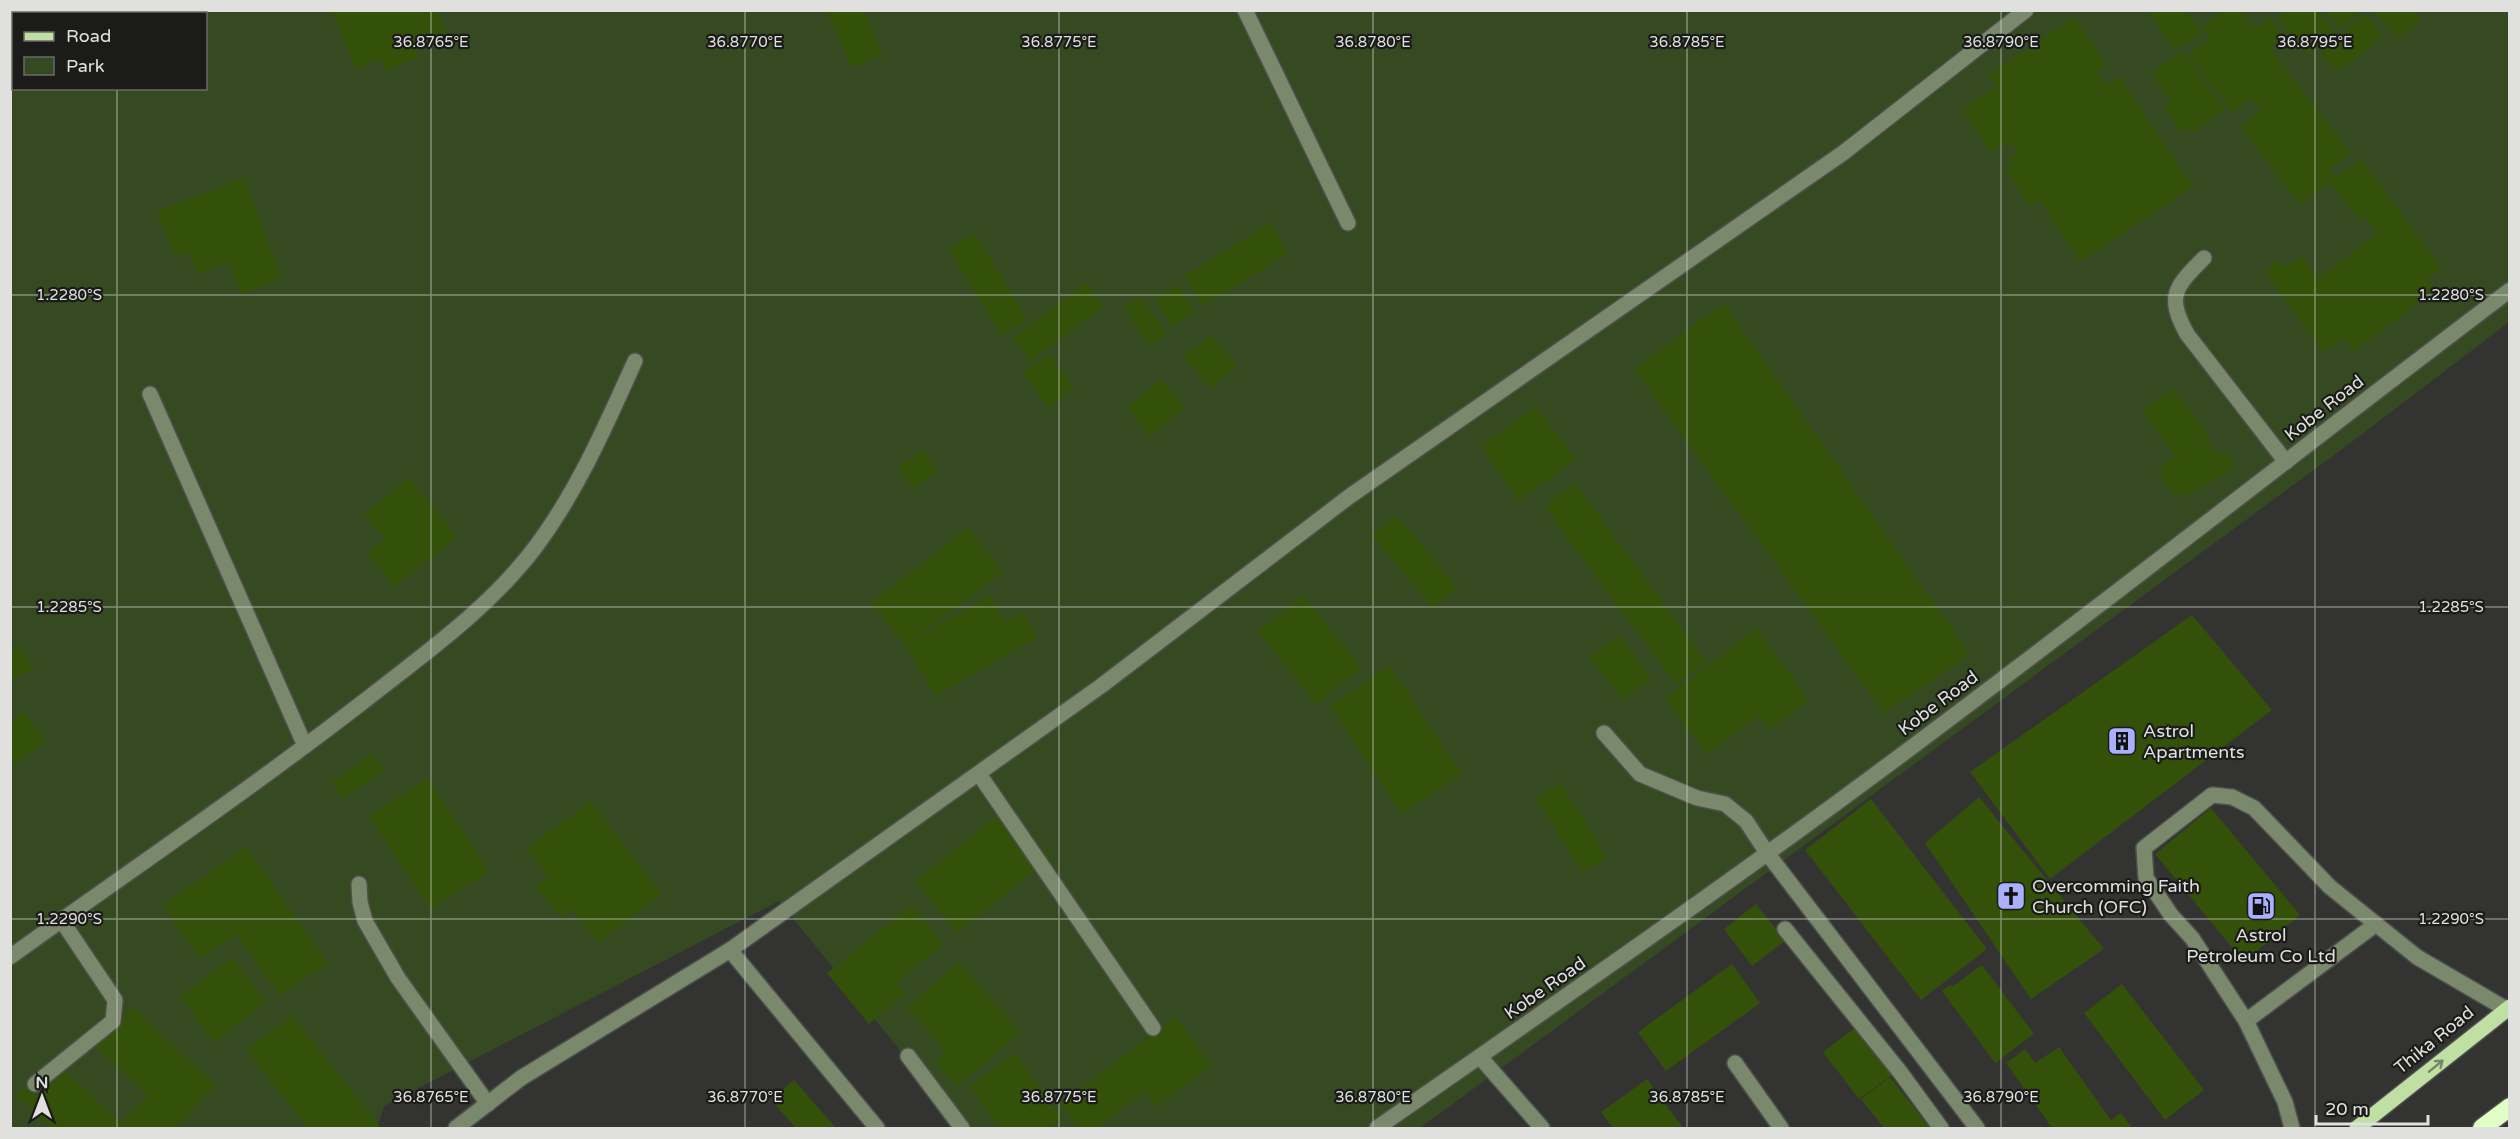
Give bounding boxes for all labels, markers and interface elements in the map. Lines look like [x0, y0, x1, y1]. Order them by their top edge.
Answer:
legend [12, 12, 207, 90]
text: Road [66, 25, 111, 47]
text: 36.8765°E [393, 33, 469, 51]
text: 36.8770°E [707, 33, 783, 51]
text: 36.8775°E [1021, 33, 1097, 51]
text: 36.8780°E [1335, 33, 1411, 51]
text: 36.8785°E [1649, 33, 1725, 51]
text: 36.8790°E [1963, 33, 2039, 51]
text: 36.8795°E [2277, 33, 2353, 51]
text: Park [66, 55, 105, 77]
text: 1.2280°S [36, 286, 102, 304]
text: 1.2280°S [2418, 286, 2484, 304]
street label: Kobe Road [2280, 370, 2368, 446]
text: 1.2285°S [36, 598, 102, 616]
text: 1.2285°S [2418, 598, 2484, 616]
street label: Kobe Road [1894, 666, 1982, 740]
place label: Astrol Apartments [2143, 720, 2245, 763]
building icon: Astrol Apartments [2106, 725, 2138, 757]
place label: Overcomming Faith Church (OFC) [2032, 875, 2200, 918]
church icon: Overcomming Faith Church (OFC) [1995, 880, 2027, 912]
fuel station icon: Astrol Petroleum Co Ltd [2245, 890, 2277, 922]
text: 1.2290°S [36, 910, 102, 928]
text: 1.2290°S [2418, 910, 2484, 928]
place label: Astrol Petroleum Co Ltd [2186, 924, 2336, 967]
street label: Kobe Road [1500, 952, 1590, 1024]
street label: Thika Road [2390, 1001, 2478, 1079]
one-way arrow [2427, 1059, 2443, 1072]
north arrow [12, 1067, 72, 1127]
text: N [36, 1073, 48, 1093]
text: 36.8765°E [393, 1088, 469, 1106]
text: 36.8770°E [707, 1088, 783, 1106]
text: 36.8775°E [1021, 1088, 1097, 1106]
text: 36.8780°E [1335, 1088, 1411, 1106]
text: 36.8785°E [1649, 1088, 1725, 1106]
text: 36.8790°E [1963, 1088, 2039, 1106]
scale bar [2316, 1088, 2428, 1126]
text: 20 m [2325, 1098, 2369, 1120]

